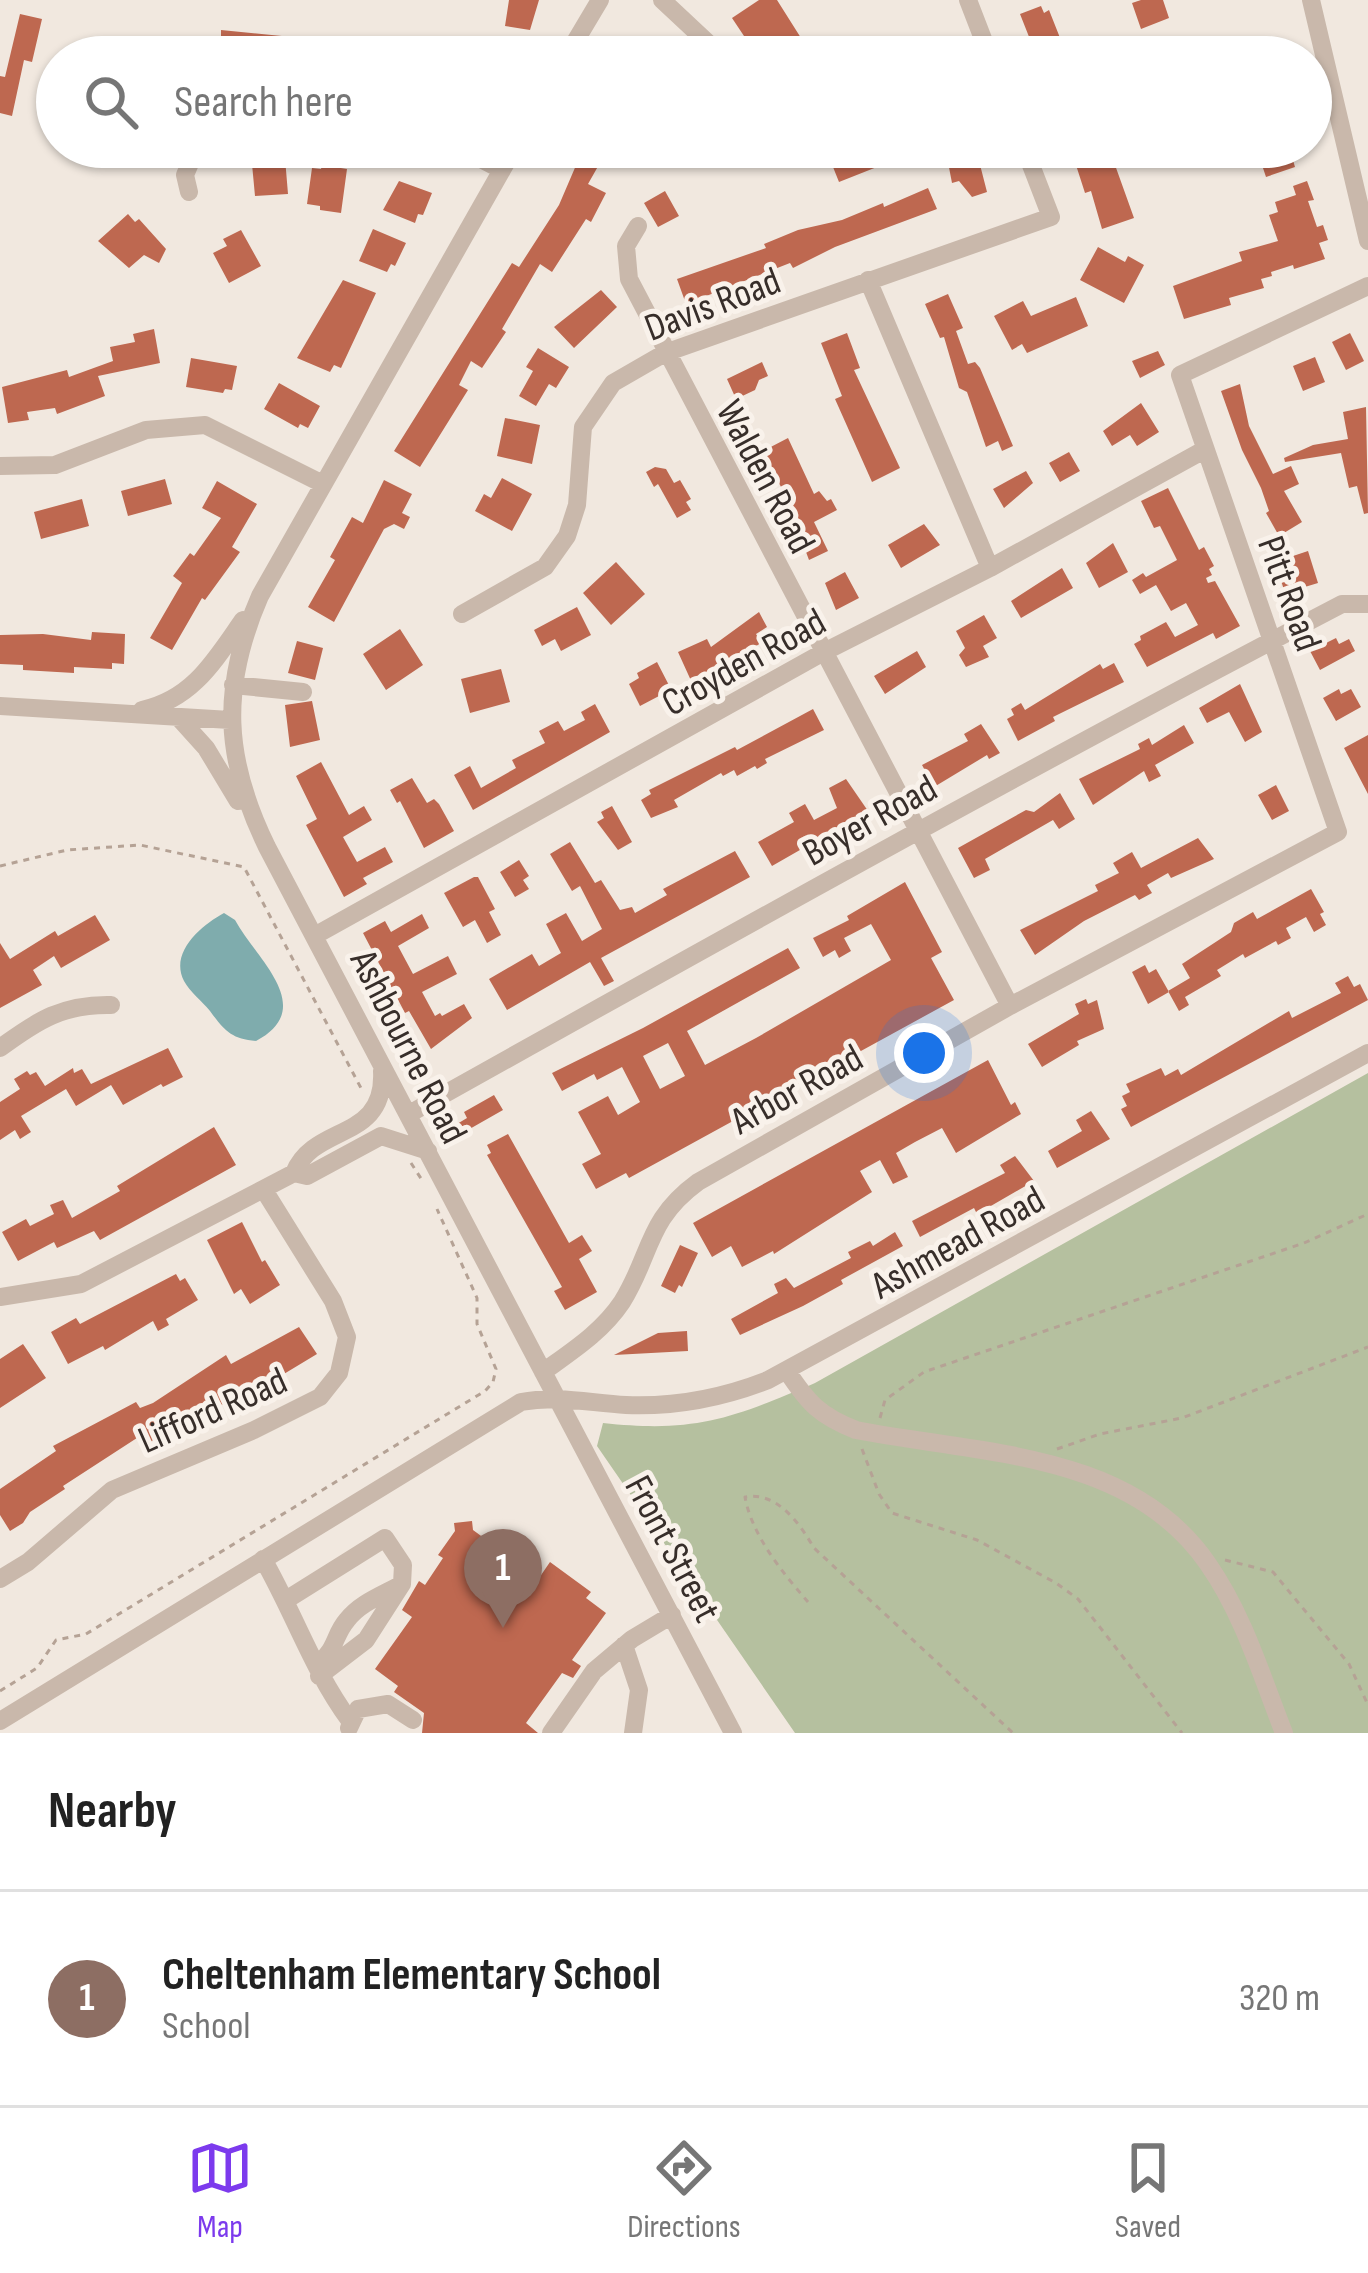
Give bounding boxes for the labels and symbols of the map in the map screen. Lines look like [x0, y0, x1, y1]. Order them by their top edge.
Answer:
street label: Davis Road [639, 258, 787, 353]
street label: Walden Road [705, 393, 825, 562]
street label: Pitt Road [1246, 530, 1331, 658]
street label: Croyden Road [654, 599, 834, 727]
street label: Boyer Road [795, 765, 945, 877]
street label: Ashbourne Road [339, 942, 477, 1152]
your location [894, 1023, 954, 1083]
street label: Arbor Road [722, 1035, 871, 1146]
street label: Ashmead Road [863, 1176, 1053, 1310]
street label: Lifford Road [132, 1358, 294, 1465]
street label: Front Street [614, 1468, 730, 1630]
pin: 1 [464, 1529, 542, 1628]

